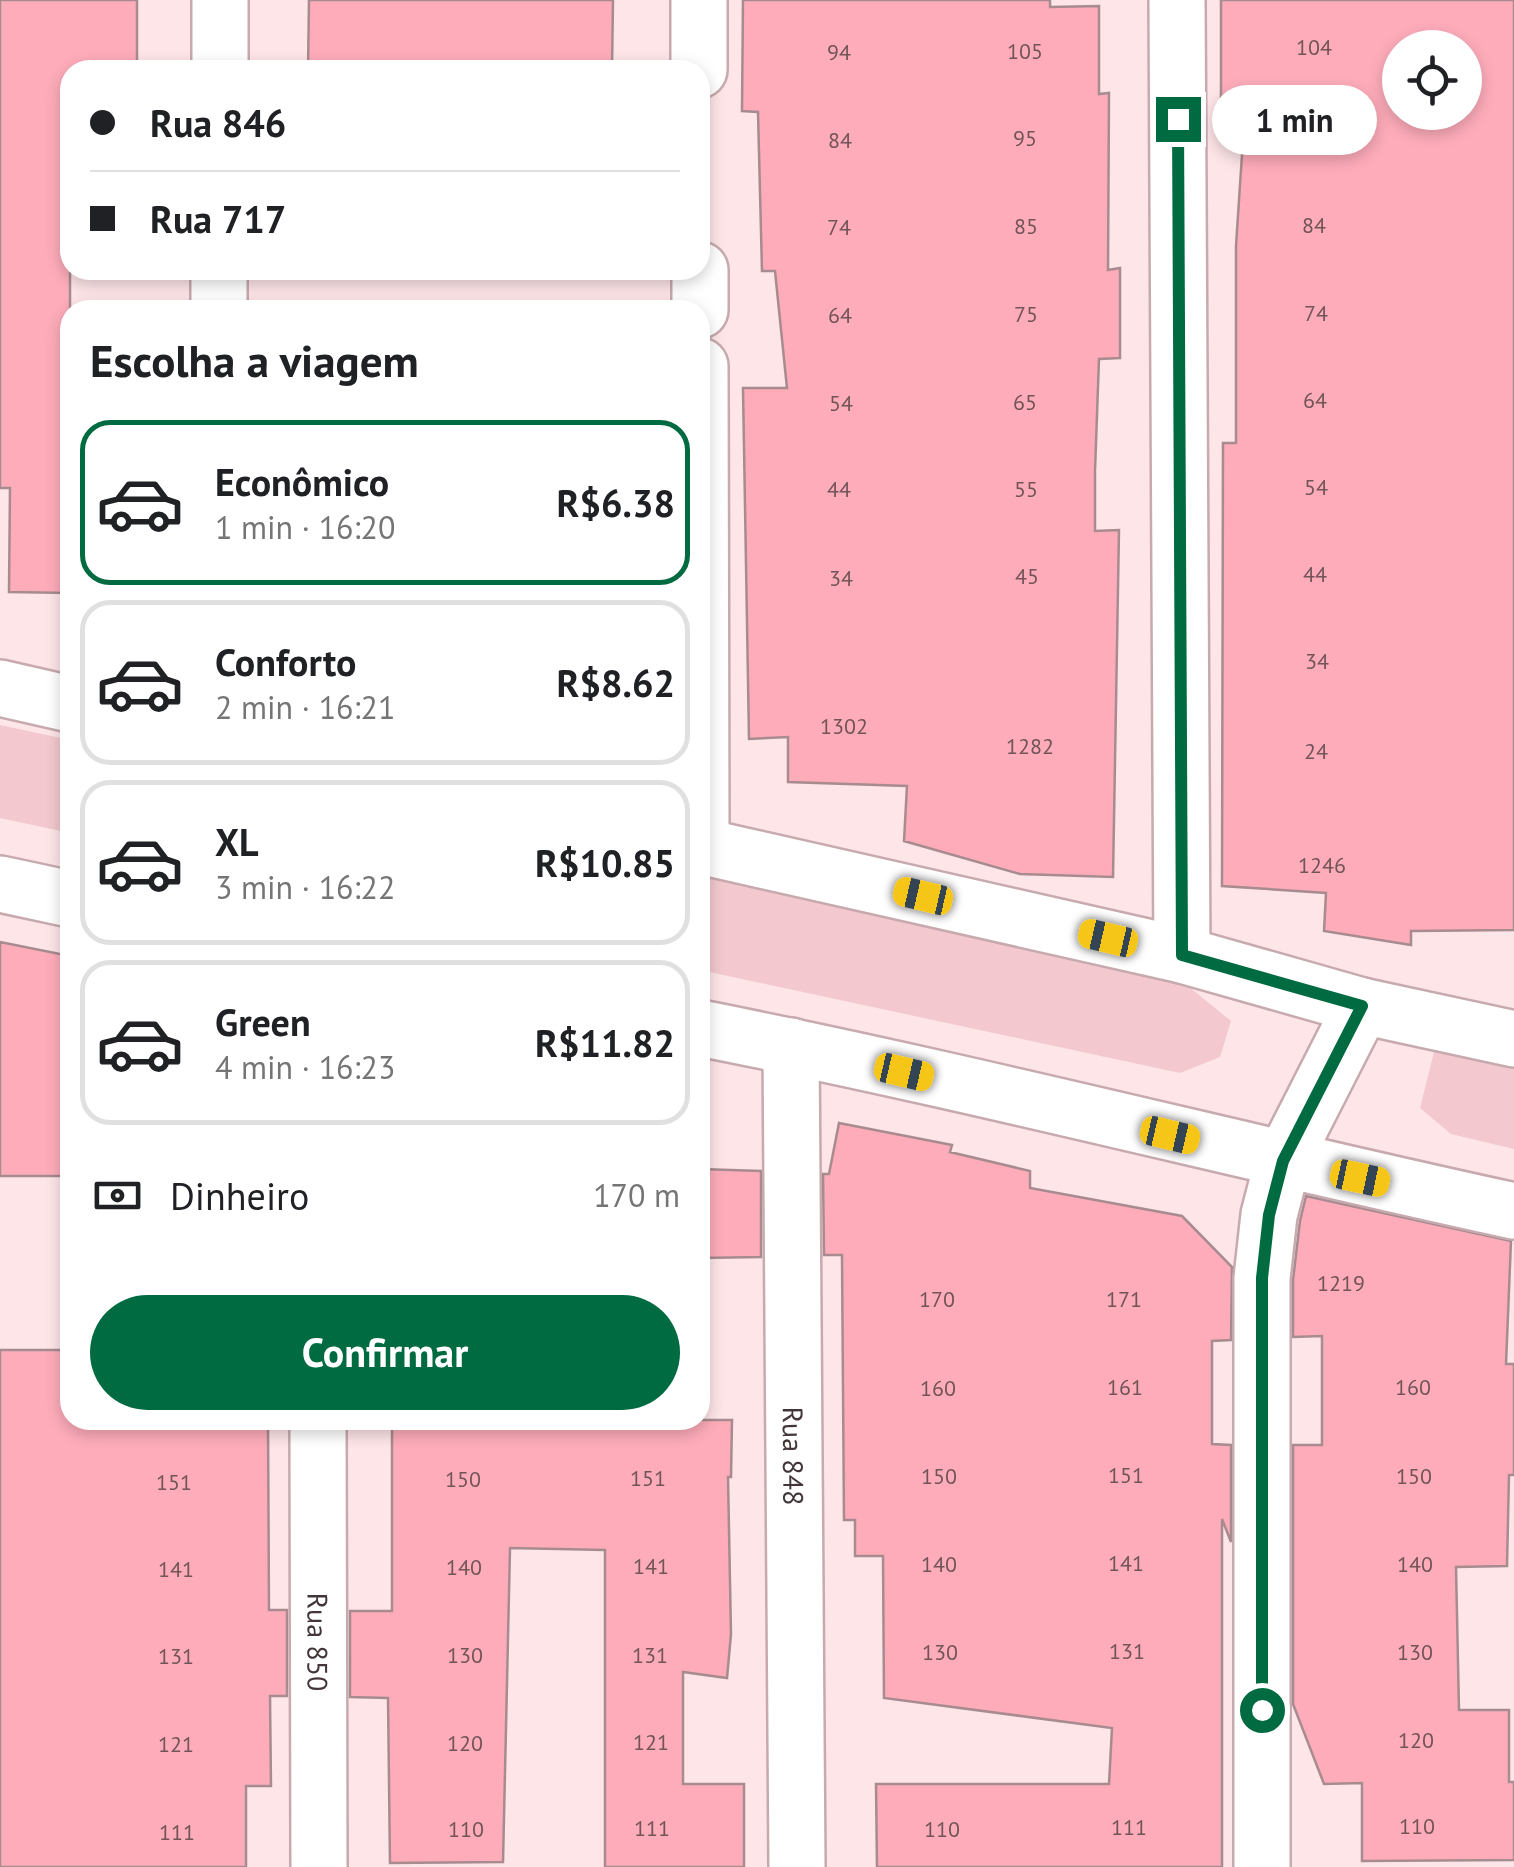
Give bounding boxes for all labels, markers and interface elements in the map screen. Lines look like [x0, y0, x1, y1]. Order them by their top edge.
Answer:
map controls [1382, 30, 1482, 130]
button: locate [1382, 30, 1482, 130]
house number: 104 [1296, 33, 1332, 61]
house number: 105 [1007, 37, 1043, 65]
house number: 94 [827, 38, 851, 66]
callout: 1 min [1213, 84, 1378, 154]
route end [1156, 97, 1201, 142]
text: Rua 846 [150, 98, 286, 147]
text: 1 min [1255, 99, 1334, 141]
house number: 95 [1013, 124, 1037, 152]
house number: 84 [828, 126, 852, 154]
text: Rua 717 [150, 194, 286, 243]
house number: 84 [1302, 211, 1326, 239]
house number: 85 [1014, 212, 1038, 240]
house number: 74 [827, 213, 851, 241]
house number: 74 [1304, 299, 1328, 327]
house number: 75 [1014, 300, 1038, 328]
house number: 64 [828, 301, 852, 329]
text: Escolha a viagem [90, 331, 419, 389]
house number: 64 [1303, 386, 1327, 414]
house number: 65 [1013, 388, 1037, 416]
house number: 54 [829, 389, 853, 417]
text: Econômico [215, 457, 389, 506]
icon: car [95, 458, 185, 548]
house number: 54 [1304, 473, 1328, 501]
house number: 44 [827, 475, 851, 503]
house number: 55 [1014, 475, 1038, 503]
text: R$6.38 [557, 478, 675, 527]
text: 1 min · 16:20 [215, 506, 395, 548]
house number: 44 [1303, 560, 1327, 588]
house number: 45 [1015, 562, 1039, 590]
house number: 34 [829, 564, 853, 592]
text: Conforto [215, 637, 356, 686]
icon: car [95, 638, 185, 728]
house number: 34 [1305, 647, 1329, 675]
text: R$8.62 [557, 658, 675, 707]
text: 2 min · 16:21 [215, 686, 395, 728]
house number: 1302 [820, 712, 868, 740]
house number: 1282 [1006, 732, 1054, 760]
house number: 24 [1304, 737, 1328, 765]
text: XL [215, 817, 259, 866]
icon: car [95, 818, 185, 908]
text: R$10.85 [535, 838, 675, 887]
house number: 1246 [1298, 851, 1346, 879]
text: 3 min · 16:22 [215, 866, 395, 908]
car [890, 875, 956, 917]
car [1075, 917, 1141, 959]
text: Green [215, 997, 311, 1046]
icon: car [95, 998, 185, 1088]
text: R$11.82 [535, 1018, 675, 1067]
text: 4 min · 16:23 [215, 1046, 395, 1088]
car [871, 1051, 937, 1093]
car [1137, 1114, 1203, 1156]
car [1328, 1157, 1392, 1199]
icon: cash [90, 1168, 145, 1223]
text: Dinheiro [170, 1171, 309, 1220]
text: 170 m [593, 1174, 680, 1216]
house number: 1219 [1317, 1269, 1365, 1297]
house number: 170 [919, 1285, 955, 1313]
house number: 171 [1106, 1285, 1142, 1313]
button: Confirmar [90, 1295, 680, 1410]
house number: 161 [1107, 1373, 1143, 1401]
house number: 160 [1395, 1373, 1431, 1401]
house number: 160 [920, 1374, 956, 1402]
street label: Rua 848 [775, 1407, 813, 1505]
house number: 151 [1108, 1461, 1144, 1489]
house number: 150 [921, 1462, 957, 1490]
house number: 150 [1396, 1462, 1432, 1490]
house number: 151 [630, 1464, 666, 1492]
house number: 150 [445, 1465, 481, 1493]
house number: 151 [156, 1468, 192, 1496]
house number: 141 [1108, 1549, 1144, 1577]
house number: 140 [921, 1550, 957, 1578]
house number: 140 [1397, 1550, 1433, 1578]
house number: 141 [633, 1552, 669, 1580]
house number: 140 [446, 1553, 482, 1581]
house number: 141 [158, 1555, 194, 1583]
street label: Rua 850 [300, 1593, 337, 1691]
house number: 131 [1109, 1637, 1145, 1665]
house number: 130 [922, 1638, 958, 1666]
house number: 130 [1397, 1638, 1433, 1666]
house number: 130 [447, 1641, 483, 1669]
house number: 131 [632, 1641, 668, 1669]
house number: 131 [158, 1642, 194, 1670]
route start [1240, 1688, 1285, 1733]
house number: 120 [1398, 1726, 1434, 1754]
house number: 121 [633, 1728, 669, 1756]
house number: 120 [447, 1729, 483, 1757]
house number: 121 [158, 1730, 194, 1758]
house number: 110 [1399, 1812, 1435, 1840]
house number: 111 [1111, 1813, 1147, 1841]
house number: 111 [634, 1814, 670, 1842]
house number: 110 [448, 1815, 484, 1843]
house number: 110 [924, 1815, 960, 1843]
house number: 111 [159, 1818, 195, 1846]

